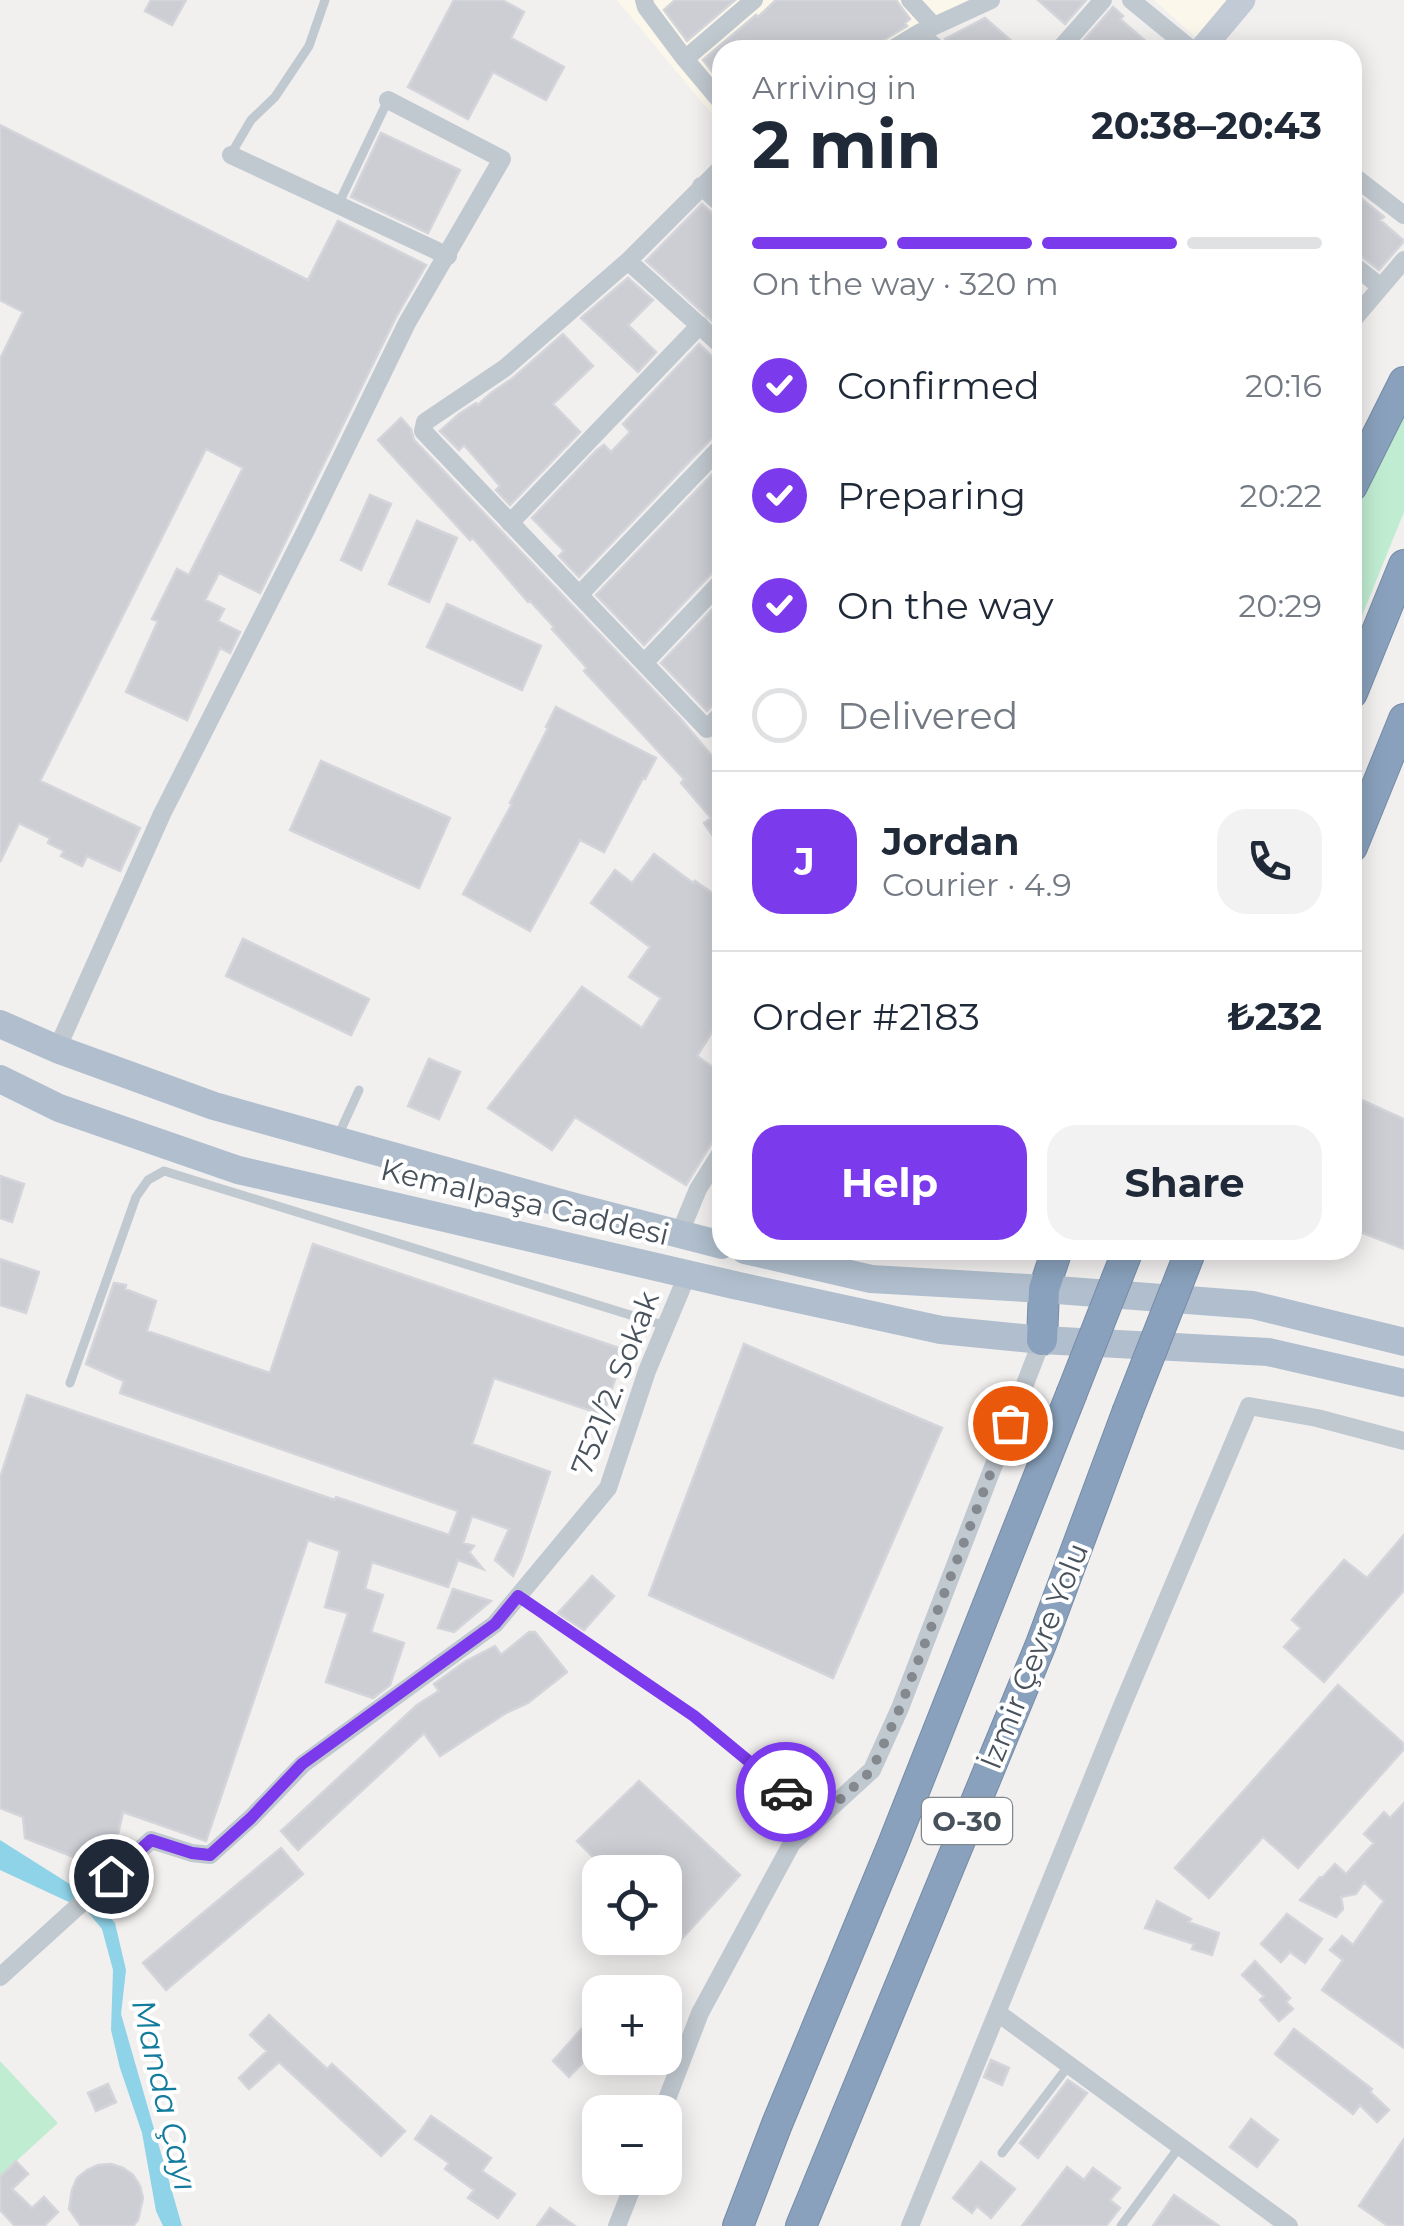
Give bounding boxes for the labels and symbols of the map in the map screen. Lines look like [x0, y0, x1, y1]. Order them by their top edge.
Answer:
street label: Kemalpaşa Caddesi [377, 1151, 673, 1253]
street label: 7521/2. Sokak [563, 1286, 667, 1480]
pin [968, 1381, 1053, 1466]
street label: İzmir Çevre Yolu [972, 1537, 1096, 1775]
courier [736, 1742, 836, 1842]
road number: O-30 [922, 1798, 1012, 1844]
pin [69, 1834, 154, 1919]
water label: Manda Çayı [124, 1995, 206, 2195]

